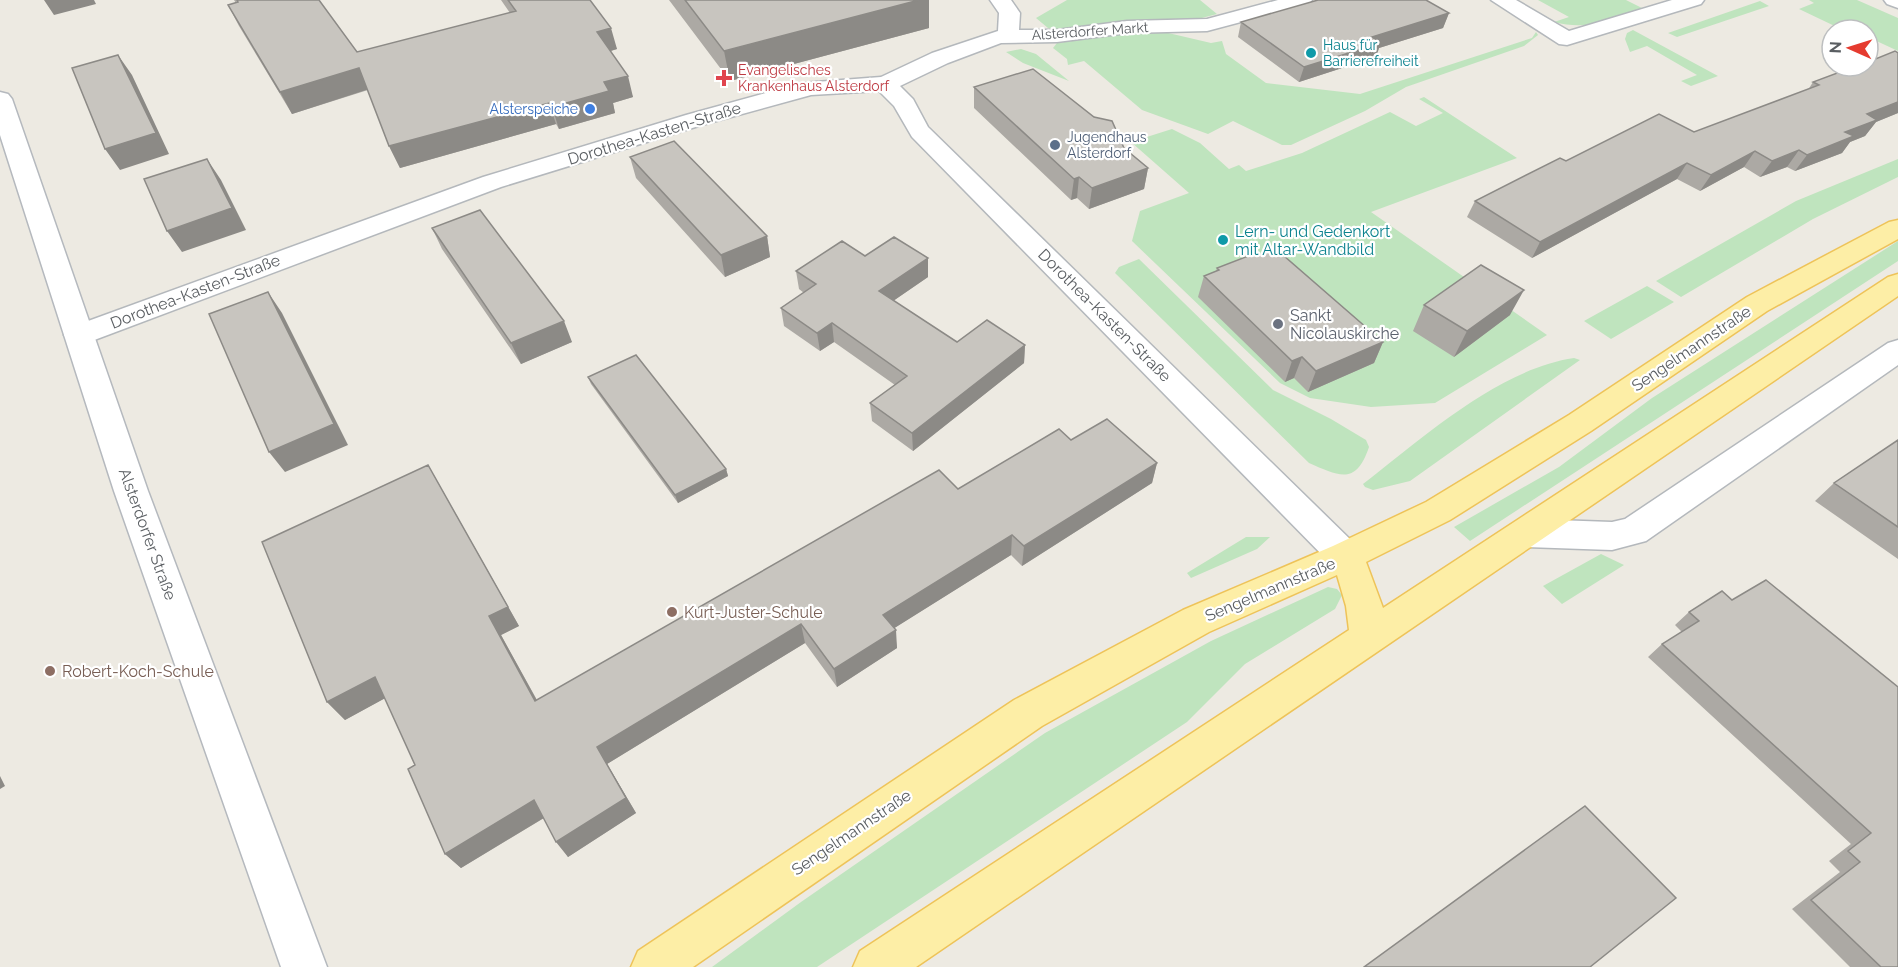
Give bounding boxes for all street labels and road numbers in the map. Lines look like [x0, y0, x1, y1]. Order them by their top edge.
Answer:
street label: Alsterdorfer Markt [1031, 19, 1149, 43]
street label: Dorothea-Kasten-Straße [565, 98, 743, 169]
street label: Dorothea-Kasten-Straße [1034, 245, 1175, 386]
street label: Dorothea-Kasten-Straße [108, 250, 283, 333]
street label: Sengelmannstraße [1628, 301, 1755, 395]
street label: Alsterdorfer Straße [115, 466, 180, 603]
street label: Sengelmannstraße [1202, 553, 1338, 626]
street label: Sengelmannstraße [788, 785, 915, 879]

